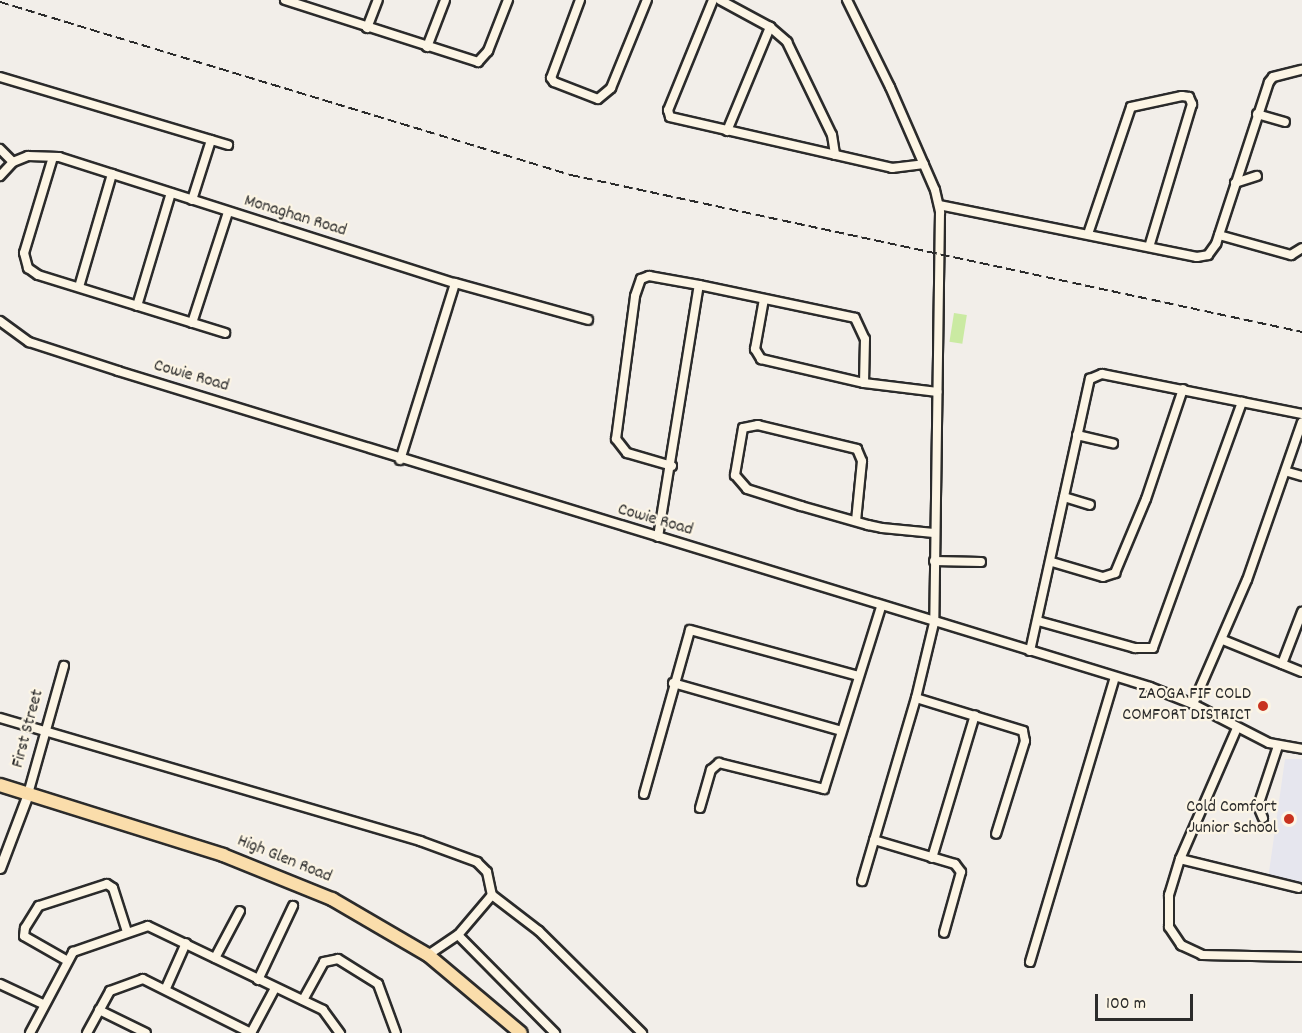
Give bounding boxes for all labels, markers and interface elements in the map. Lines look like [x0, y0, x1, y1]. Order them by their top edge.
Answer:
street label: Monaghan Road [241, 191, 349, 243]
street label: Cowie Road [151, 356, 231, 398]
street label: Cowie Road [615, 500, 695, 542]
place label: ZAOGA FIF COLD COMFORT DISTRICT [1122, 685, 1251, 728]
street label: First Street [8, 688, 50, 770]
marker: ZAOGA FIF COLD COMFORT DISTRICT [1256, 699, 1270, 713]
place label: Cold Comfort Junior School [1186, 798, 1277, 840]
marker: Cold Comfort Junior School [1282, 812, 1296, 826]
street label: High Glen Road [234, 831, 334, 889]
scale bar [1098, 982, 1196, 1020]
text: 100 m [1106, 992, 1146, 1017]

